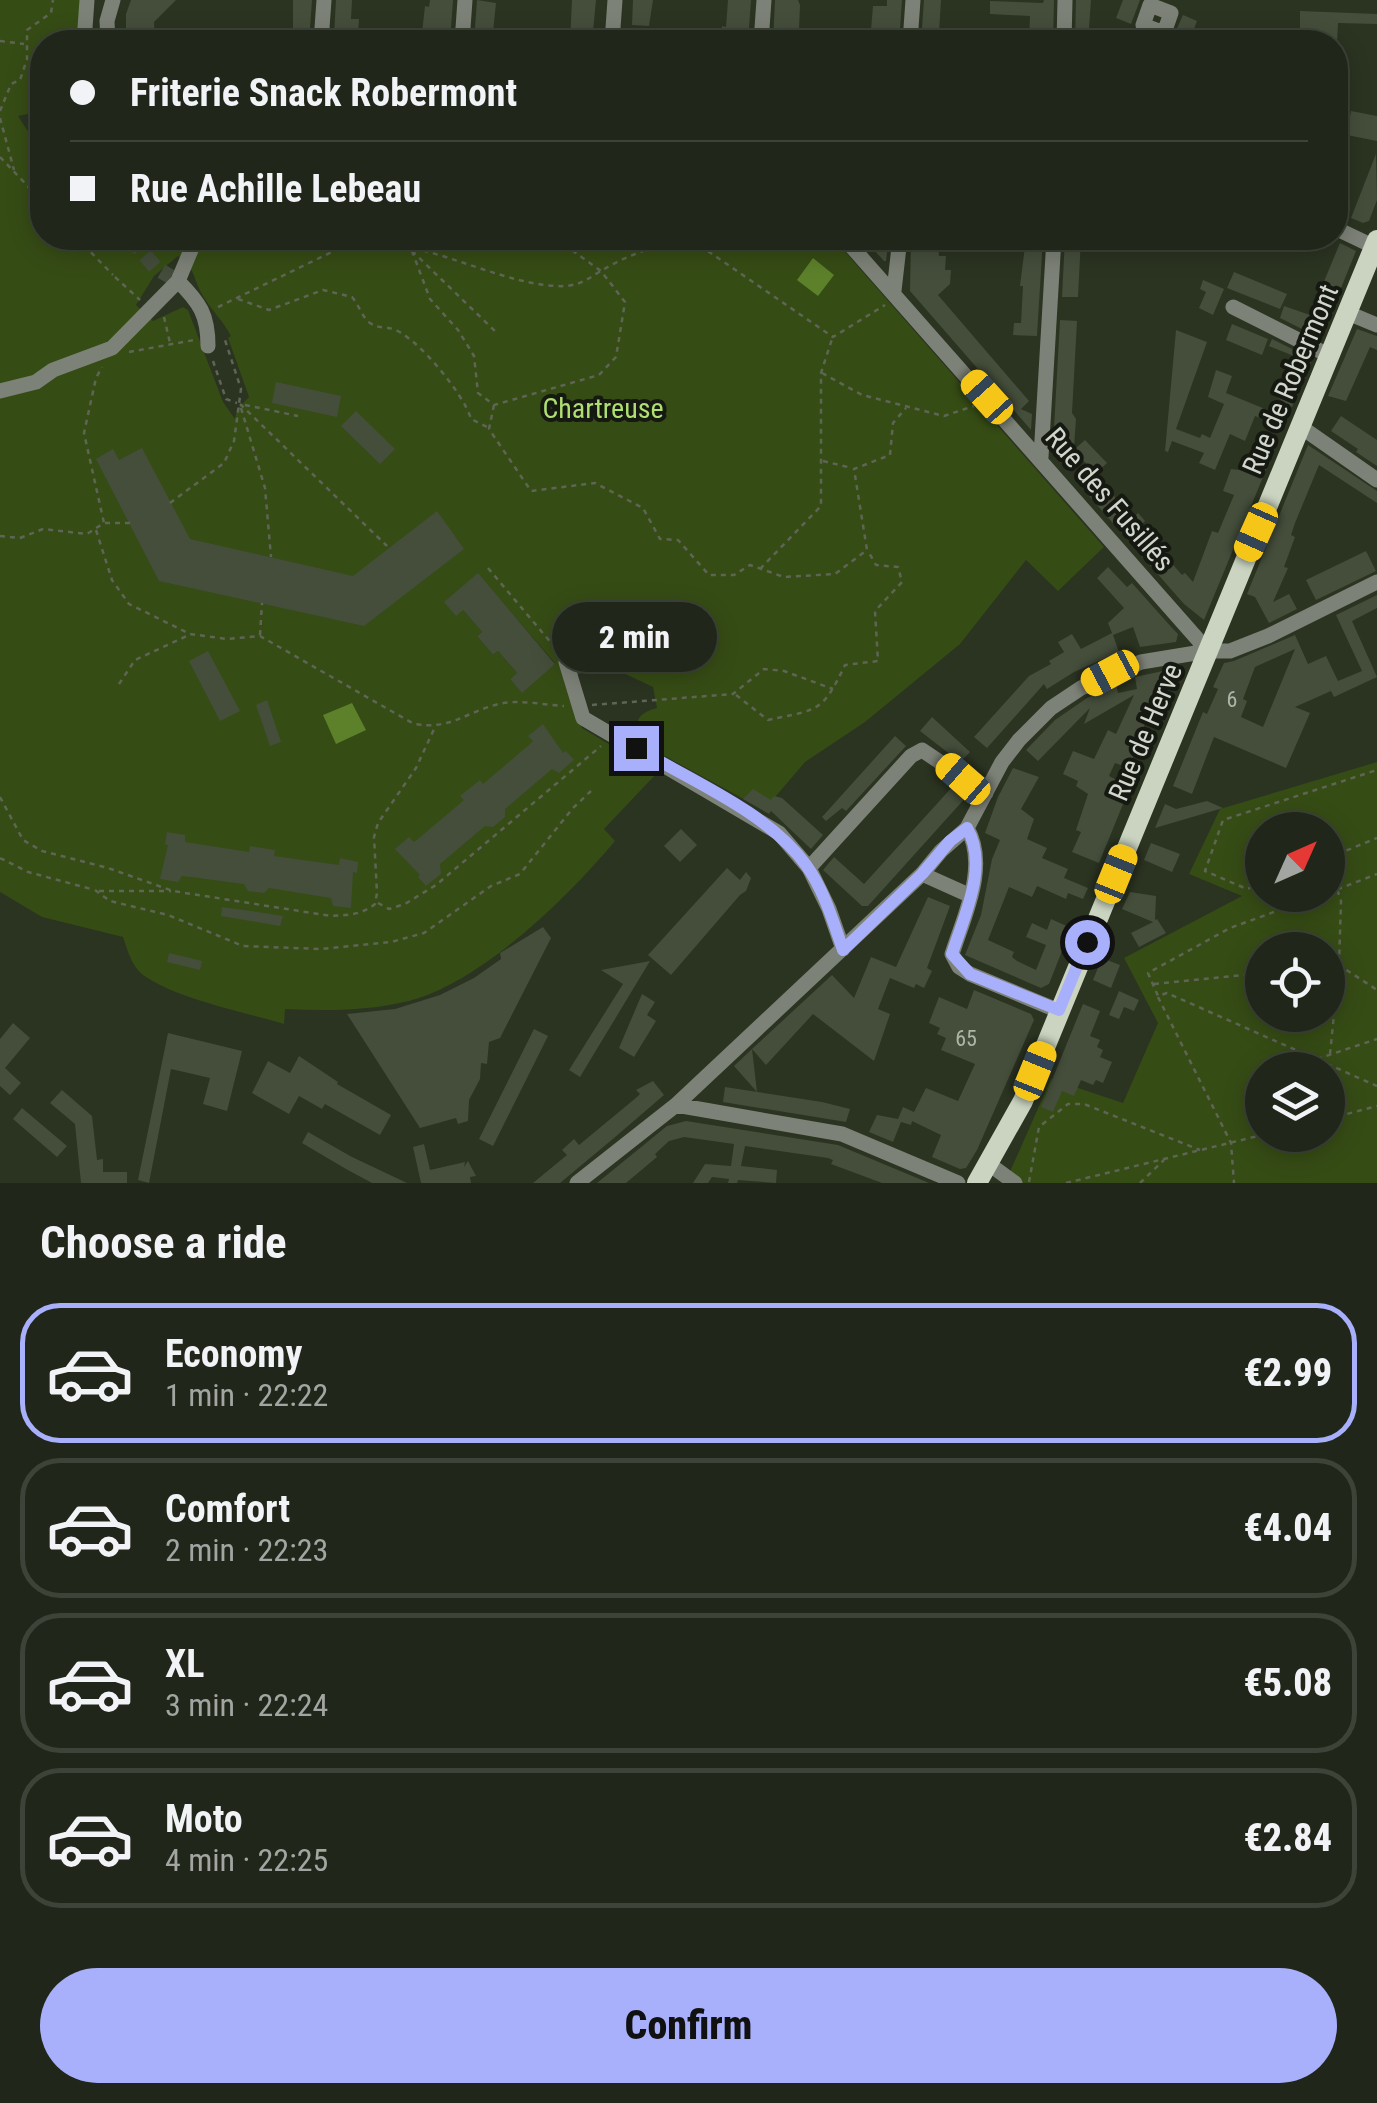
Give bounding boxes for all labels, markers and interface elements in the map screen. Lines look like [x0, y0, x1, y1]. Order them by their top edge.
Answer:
text: Friterie Snack Robermont [130, 71, 517, 115]
text: Rue Achille Lebeau [130, 167, 421, 211]
street label: Rue de Robermont [1236, 279, 1345, 479]
car [956, 365, 1018, 429]
park label: Chartreuse [542, 392, 664, 425]
street label: Rue des Fusillés [1039, 421, 1181, 578]
car [1230, 498, 1282, 566]
callout: 2 min [554, 603, 718, 673]
text: 2 min [599, 618, 670, 656]
car [1076, 646, 1144, 700]
street label: Rue de Herve [1102, 659, 1189, 806]
house number: 6 [1227, 687, 1237, 712]
route end [614, 726, 659, 771]
car [931, 748, 995, 810]
north arrow [1245, 812, 1345, 912]
map controls [1245, 812, 1345, 1152]
car [1091, 841, 1141, 907]
route start [1065, 920, 1110, 965]
button: locate [1245, 932, 1345, 1032]
house number: 65 [955, 1026, 977, 1051]
car [1010, 1038, 1060, 1104]
button: layers [1245, 1052, 1345, 1152]
text: Choose a ride [40, 1216, 287, 1269]
icon: car [45, 1328, 135, 1418]
text: Economy [165, 1332, 302, 1376]
text: €2.99 [1243, 1351, 1332, 1395]
text: 1 min · 22:22 [165, 1376, 328, 1414]
icon: car [45, 1483, 135, 1573]
text: Comfort [165, 1487, 290, 1531]
text: €4.04 [1243, 1506, 1332, 1550]
text: 2 min · 22:23 [165, 1531, 328, 1569]
icon: car [45, 1638, 135, 1728]
text: XL [165, 1642, 204, 1686]
text: €5.08 [1243, 1661, 1332, 1705]
text: 3 min · 22:24 [165, 1686, 328, 1724]
icon: car [45, 1793, 135, 1883]
text: Moto [165, 1797, 243, 1841]
text: €2.84 [1243, 1816, 1332, 1860]
text: 4 min · 22:25 [165, 1841, 328, 1879]
button: Confirm [40, 1968, 1337, 2083]

